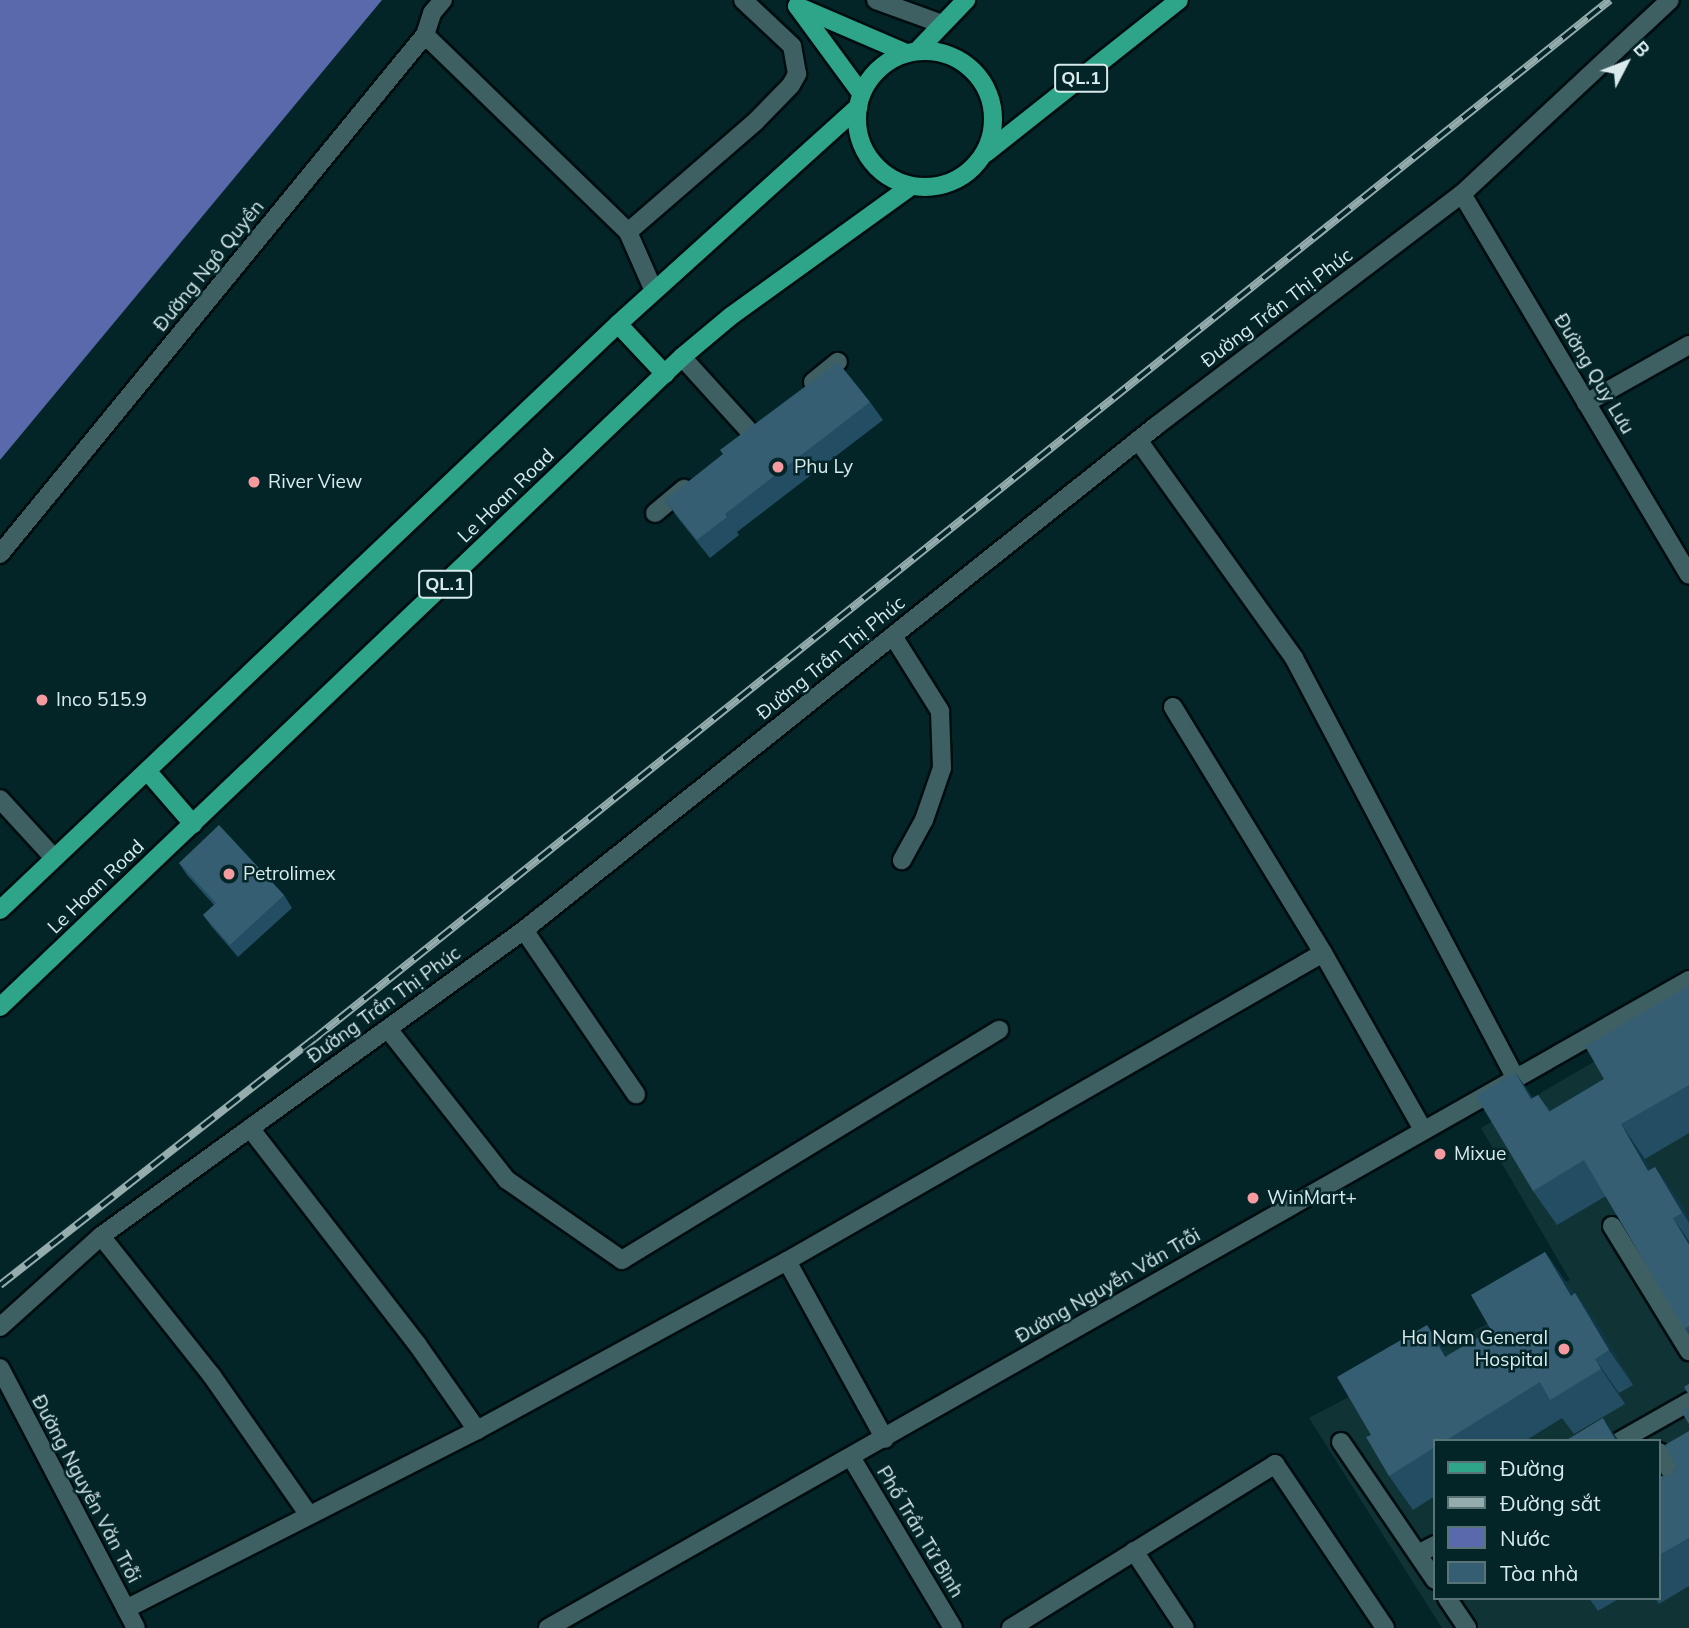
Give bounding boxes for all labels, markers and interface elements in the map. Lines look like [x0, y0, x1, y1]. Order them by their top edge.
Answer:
north arrow [1591, 28, 1661, 98]
text: B [1628, 36, 1655, 62]
road number: QL.1 [1053, 64, 1109, 92]
street label: Đường Ngô Quyền [149, 196, 269, 336]
street label: Đường Trần Thị Phúc [1197, 244, 1357, 372]
street label: Đường Quy Lưu [1549, 310, 1639, 438]
street label: Le Hoan Road [453, 444, 559, 548]
place label: Phu Ly [794, 456, 853, 478]
marker: Phu Ly [768, 457, 788, 477]
place label: River View [268, 471, 362, 493]
marker: River View [246, 474, 262, 490]
road number: QL.1 [417, 570, 473, 598]
street label: Đường Trần Thị Phúc [752, 591, 910, 725]
place label: Inco 515.9 [56, 689, 147, 711]
marker: Inco 515.9 [34, 692, 50, 708]
street label: Le Hoan Road [43, 835, 149, 939]
place label: Petrolimex [243, 863, 336, 885]
marker: Petrolimex [221, 866, 237, 882]
street label: Đường Trần Thị Phúc [303, 942, 465, 1068]
place label: Mixue [1454, 1143, 1506, 1165]
marker: Mixue [1432, 1146, 1448, 1162]
place label: WinMart+ [1267, 1187, 1357, 1209]
marker: WinMart+ [1245, 1190, 1261, 1206]
street label: Đường Nguyễn Văn Trỗi [1012, 1224, 1204, 1348]
place label: Ha Nam General Hospital [1401, 1327, 1548, 1371]
marker: Ha Nam General Hospital [1554, 1339, 1574, 1359]
street label: Đường Nguyễn Văn Trỗi [27, 1391, 145, 1587]
legend [1434, 1439, 1661, 1600]
text: Đường [1500, 1455, 1565, 1481]
street label: Phố Trần Tử Bình [872, 1462, 968, 1602]
text: Đường sắt [1500, 1490, 1601, 1516]
text: Nước [1500, 1525, 1550, 1551]
text: Tòa nhà [1500, 1560, 1578, 1586]

